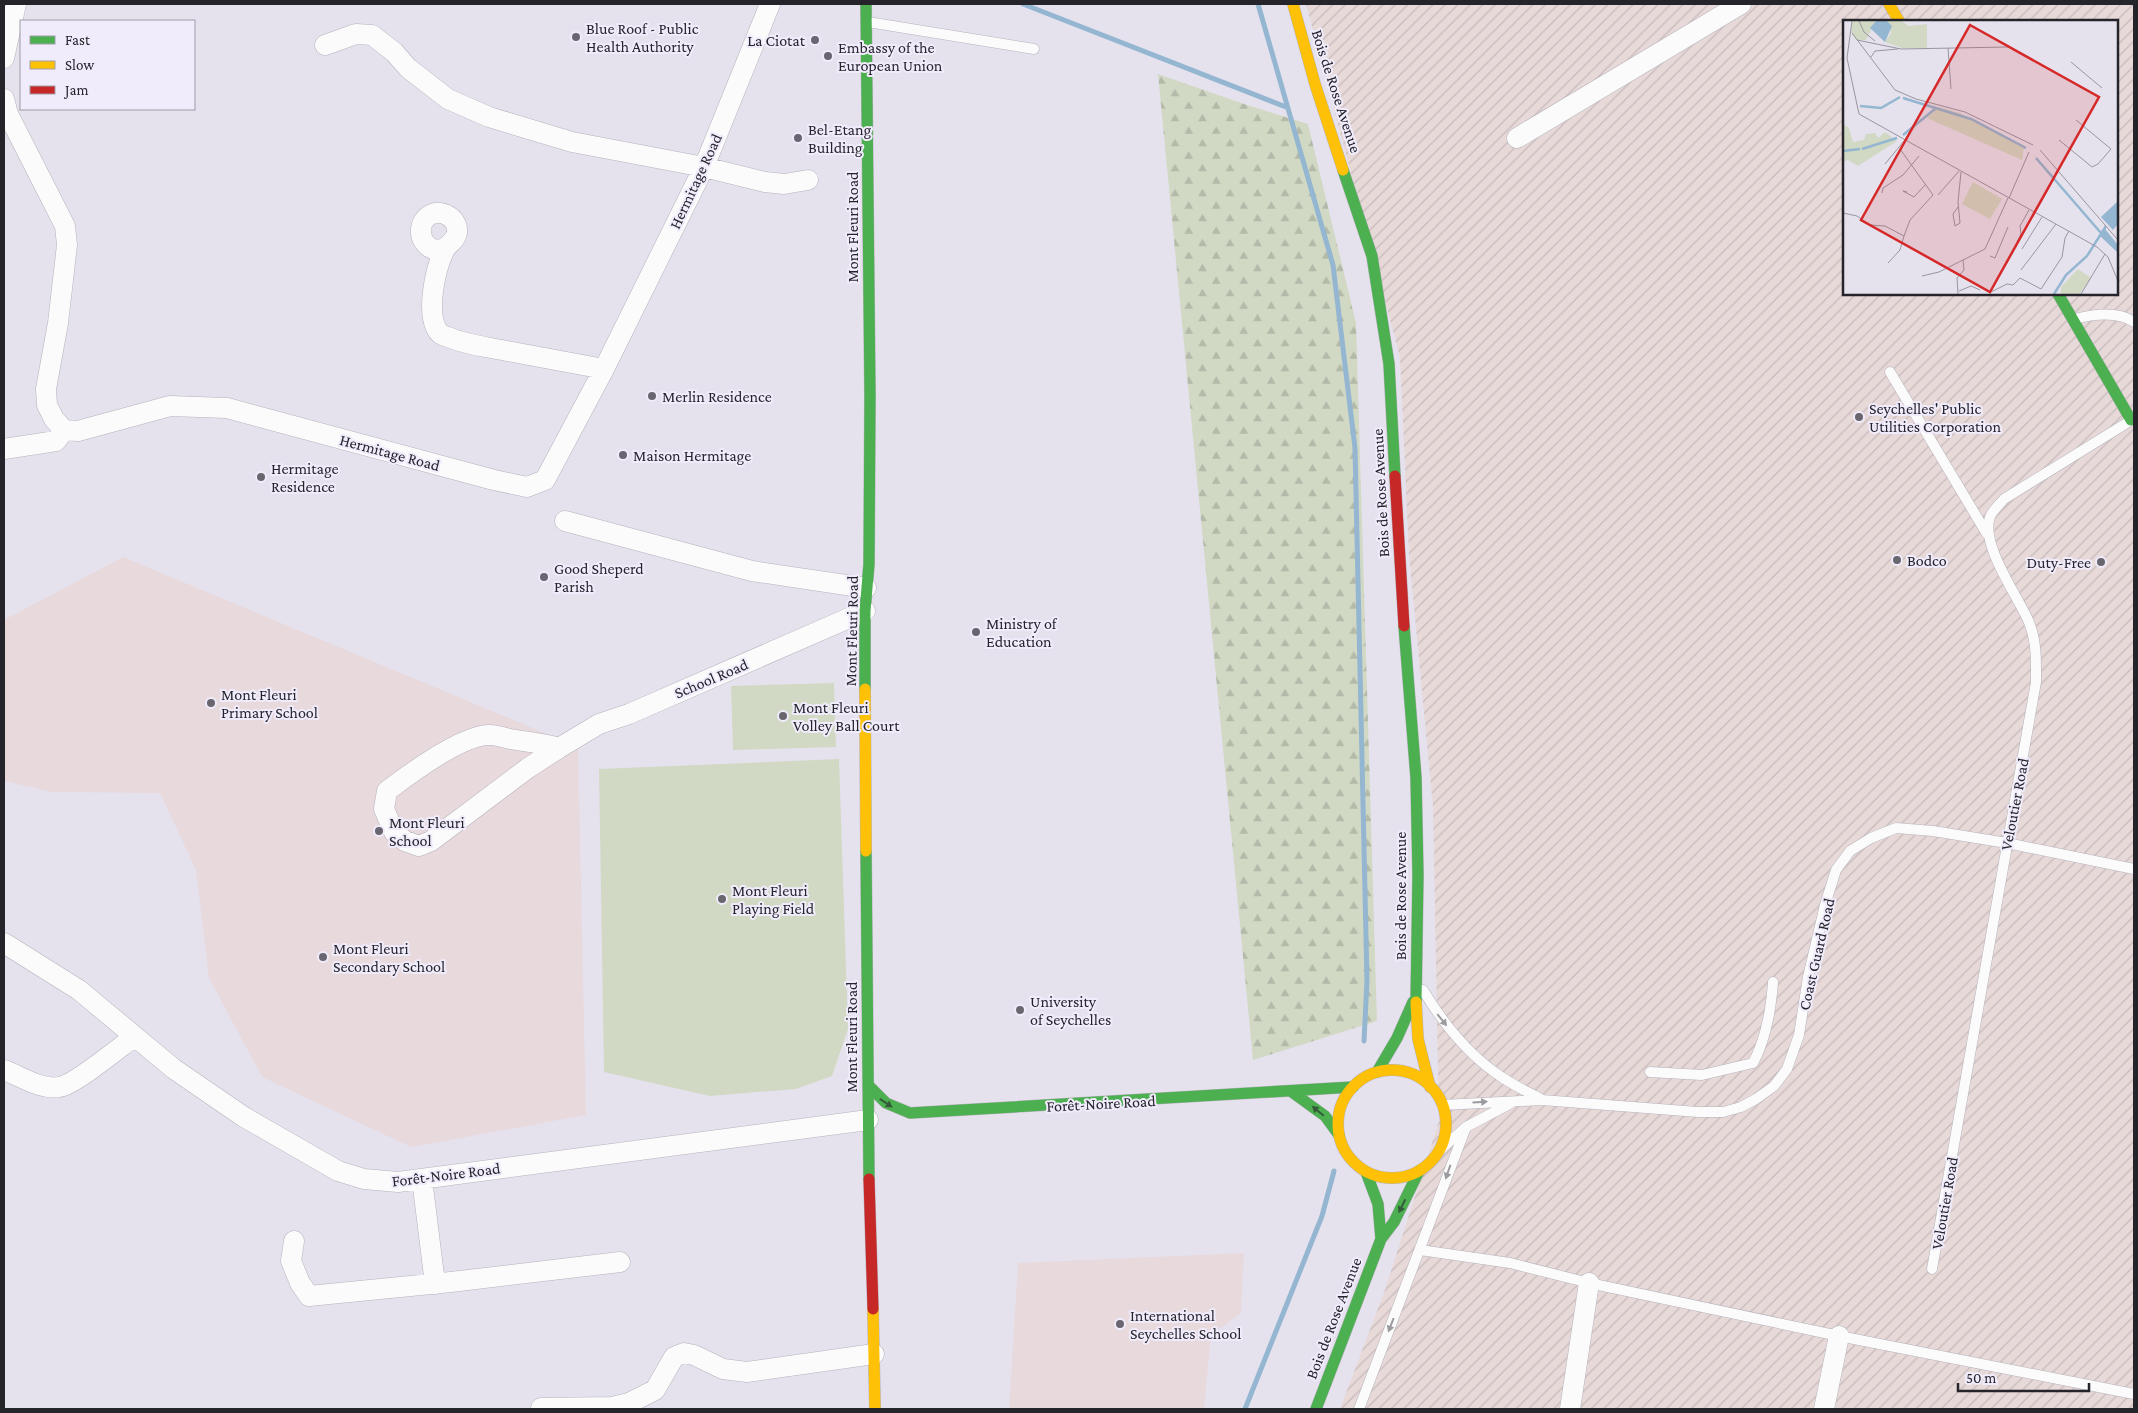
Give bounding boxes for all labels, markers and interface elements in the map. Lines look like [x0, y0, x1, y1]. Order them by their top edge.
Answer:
legend [20, 20, 195, 110]
place label: Blue Roof - Public Health Authority [586, 20, 699, 56]
inset map [1843, 20, 2118, 295]
street label: Bois de Rose Avenue [1309, 27, 1364, 155]
marker: Blue Roof - Public Health Authority [570, 31, 582, 43]
text: Fast [65, 32, 91, 48]
place label: La Ciotat [747, 32, 806, 49]
marker: La Ciotat [809, 34, 821, 46]
place label: Embassy of the European Union [838, 39, 943, 75]
marker: Embassy of the European Union [822, 50, 834, 62]
text: Slow [65, 57, 95, 73]
text: Jam [63, 82, 88, 99]
place label: Bel-Etang Building [808, 121, 872, 157]
street label: Hermitage Road [666, 130, 726, 232]
marker: Bel-Etang Building [792, 132, 804, 144]
street label: Mont Fleuri Road [844, 171, 861, 283]
place label: Merlin Residence [662, 388, 772, 405]
marker: Merlin Residence [646, 390, 658, 402]
place label: Seychelles' Public Utilities Corporation [1869, 400, 2001, 436]
marker: Seychelles' Public Utilities Corporation [1853, 411, 1865, 423]
street label: Bois de Rose Avenue [1369, 428, 1392, 558]
street label: Hermitage Road [338, 431, 442, 475]
place label: Maison Hermitage [633, 447, 751, 465]
marker: Maison Hermitage [617, 449, 629, 461]
place label: Hermitage Residence [271, 460, 339, 495]
marker: Hermitage Residence [255, 471, 267, 483]
place label: Bodco [1907, 552, 1947, 569]
marker: Bodco [1891, 554, 1903, 566]
place label: Duty-Free [2026, 554, 2091, 572]
marker: Duty-Free [2095, 556, 2107, 568]
place label: Good Sheperd Parish [554, 560, 644, 595]
marker: Good Sheperd Parish [538, 571, 550, 583]
street label: Mont Fleuri Road [842, 575, 861, 687]
place label: Ministry of Education [986, 615, 1058, 650]
marker: Ministry of Education [970, 626, 982, 638]
street label: School Road [672, 655, 751, 702]
place label: Mont Fleuri Primary School [221, 686, 318, 722]
marker: Mont Fleuri Primary School [205, 697, 217, 709]
place label: Mont Fleuri Volley Ball Court [793, 699, 900, 735]
marker: Mont Fleuri Volley Ball Court [777, 710, 789, 722]
street label: Veloutier Road [1997, 756, 2032, 852]
place label: Mont Fleuri School [389, 814, 465, 849]
marker: Mont Fleuri School [373, 825, 385, 837]
street label: Bois de Rose Avenue [1392, 832, 1409, 960]
place label: Mont Fleuri Playing Field [732, 882, 815, 918]
marker: Mont Fleuri Playing Field [716, 893, 728, 905]
street label: Coast Guard Road [1795, 896, 1838, 1012]
place label: Mont Fleuri Secondary School [333, 940, 445, 976]
marker: Mont Fleuri Secondary School [317, 951, 329, 963]
street label: Mont Fleuri Road [843, 981, 860, 1093]
place label: University of Seychelles [1030, 993, 1111, 1029]
marker: University of Seychelles [1014, 1004, 1026, 1016]
one-way arrow [1436, 1013, 1447, 1026]
street label: Forêt-Noire Road [1046, 1092, 1157, 1115]
one-way arrow [879, 1098, 893, 1108]
one-way arrow [1473, 1098, 1489, 1106]
one-way arrow [1311, 1105, 1324, 1116]
street label: Veloutier Road [1928, 1155, 1961, 1251]
street label: Forêt-Noire Road [391, 1159, 502, 1190]
one-way arrow [1444, 1165, 1452, 1180]
one-way arrow [1398, 1199, 1406, 1213]
street label: Bois de Rose Avenue [1302, 1255, 1364, 1381]
place label: International Seychelles School [1130, 1307, 1241, 1343]
one-way arrow [1387, 1317, 1394, 1332]
marker: International Seychelles School [1114, 1318, 1126, 1330]
scale bar [1958, 1360, 2089, 1392]
text: 50 m [1966, 1370, 1996, 1386]

